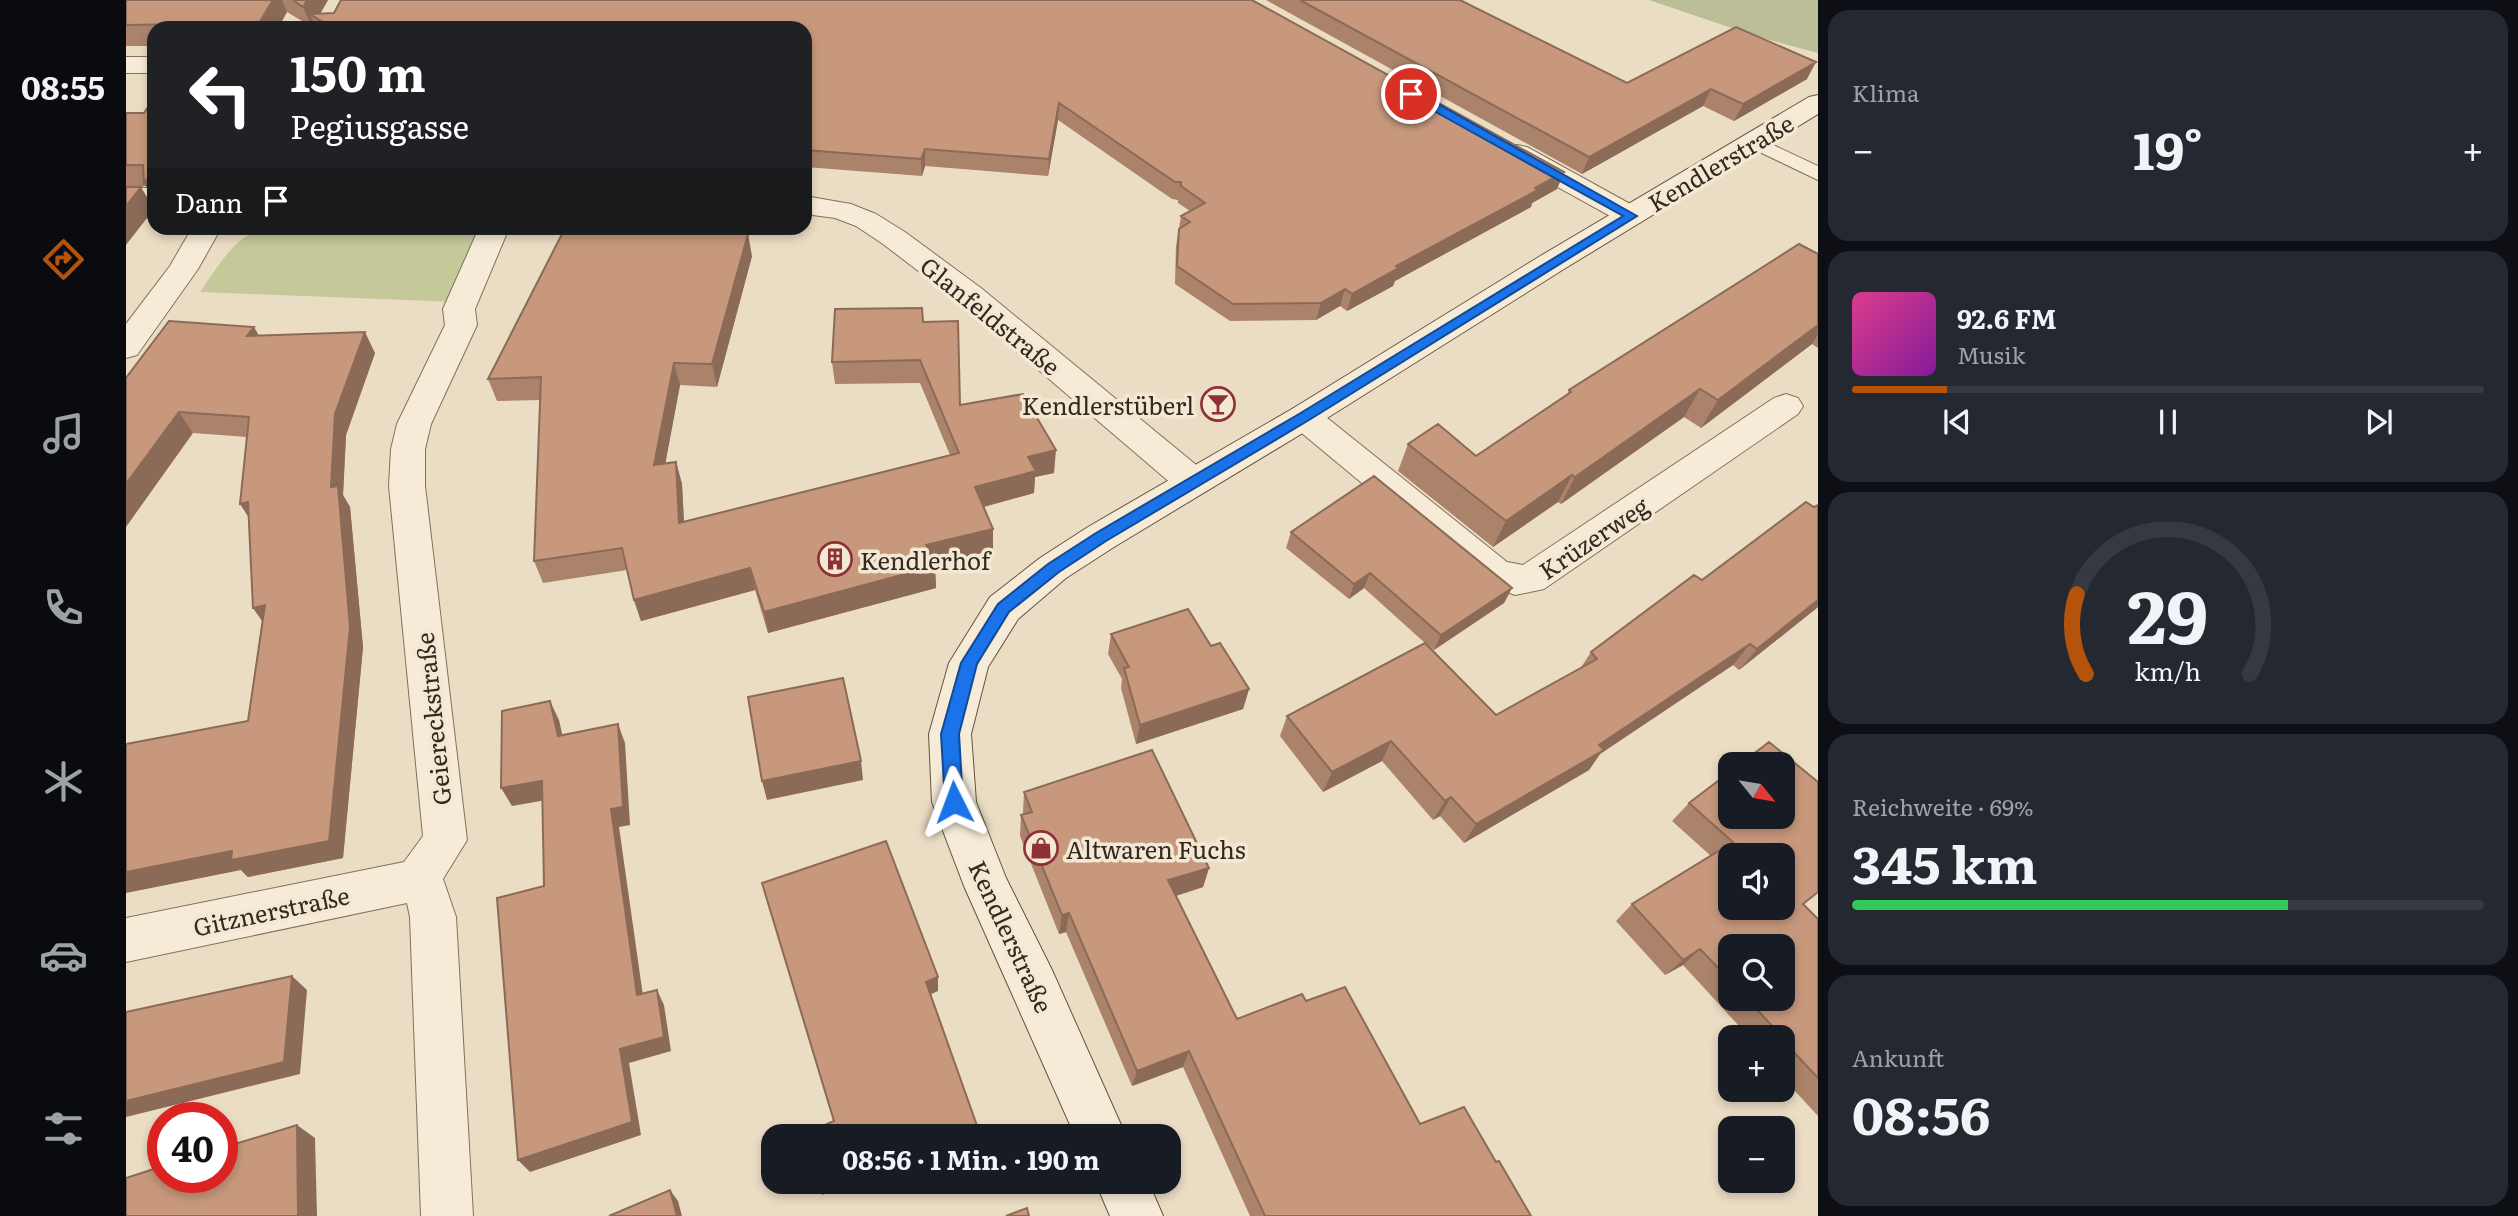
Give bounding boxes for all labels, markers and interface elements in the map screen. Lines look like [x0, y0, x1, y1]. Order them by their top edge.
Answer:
text: 150 m [290, 34, 426, 107]
icon: left [175, 49, 266, 140]
text: 08:55 [21, 62, 105, 110]
pin [1381, 64, 1441, 124]
icon: arrive [1392, 75, 1430, 113]
text: Klima [1852, 75, 1919, 109]
text: Pegiusgasse [290, 101, 469, 149]
street label: Kendlerstraße [1641, 105, 1799, 219]
text: 19° [2133, 109, 2203, 186]
text: − [1852, 119, 1874, 176]
text: + [2462, 119, 2484, 176]
text: Dann [175, 182, 243, 221]
icon: arrive [257, 182, 295, 220]
icon: directions [39, 235, 88, 284]
street label: Glanfeldstraße [914, 248, 1068, 382]
text: 92.6 FM [1957, 298, 2057, 337]
text: Musik [1957, 337, 2026, 371]
bar icon: Kendlerstüberl [1199, 385, 1237, 423]
place label: Kendlerstüberl [1022, 387, 1194, 422]
icon: previous [1938, 403, 1976, 441]
icon: pause [2149, 403, 2187, 441]
icon: next [2360, 403, 2398, 441]
icon: music [39, 409, 88, 458]
street label: Krüzerweg [1531, 487, 1656, 587]
building icon: Kendlerhof [816, 540, 854, 578]
place label: Kendlerhof [860, 542, 992, 577]
text: 29 [2127, 558, 2209, 666]
icon: phone [39, 583, 88, 632]
street label: Geiereckstraße [406, 631, 458, 807]
text: km/h [2135, 652, 2201, 689]
north arrow [1718, 752, 1796, 830]
map controls [1718, 752, 1795, 1193]
icon: climate [39, 757, 88, 806]
position arrow [917, 765, 991, 839]
text: Reichweite · 69% [1852, 789, 2034, 823]
text: 345 km [1852, 823, 2038, 900]
shop icon: Altwaren Fuchs [1022, 829, 1060, 867]
place label: Altwaren Fuchs [1066, 831, 1246, 866]
button: sound [1718, 843, 1795, 920]
street label: Kendlerstraße [961, 854, 1063, 1018]
street label: Gitznerstraße [190, 876, 352, 944]
icon: car [39, 931, 88, 980]
button: search [1718, 934, 1795, 1011]
button: + [1718, 1025, 1795, 1102]
text: Ankunft [1852, 1040, 1944, 1074]
text: 08:56 [1852, 1074, 1990, 1151]
speed limit sign: 40 [147, 1102, 238, 1193]
icon: filters [39, 1104, 88, 1153]
button: − [1718, 1116, 1795, 1193]
text: 08:56 · 1 Min. · 190 m [842, 1139, 1100, 1178]

